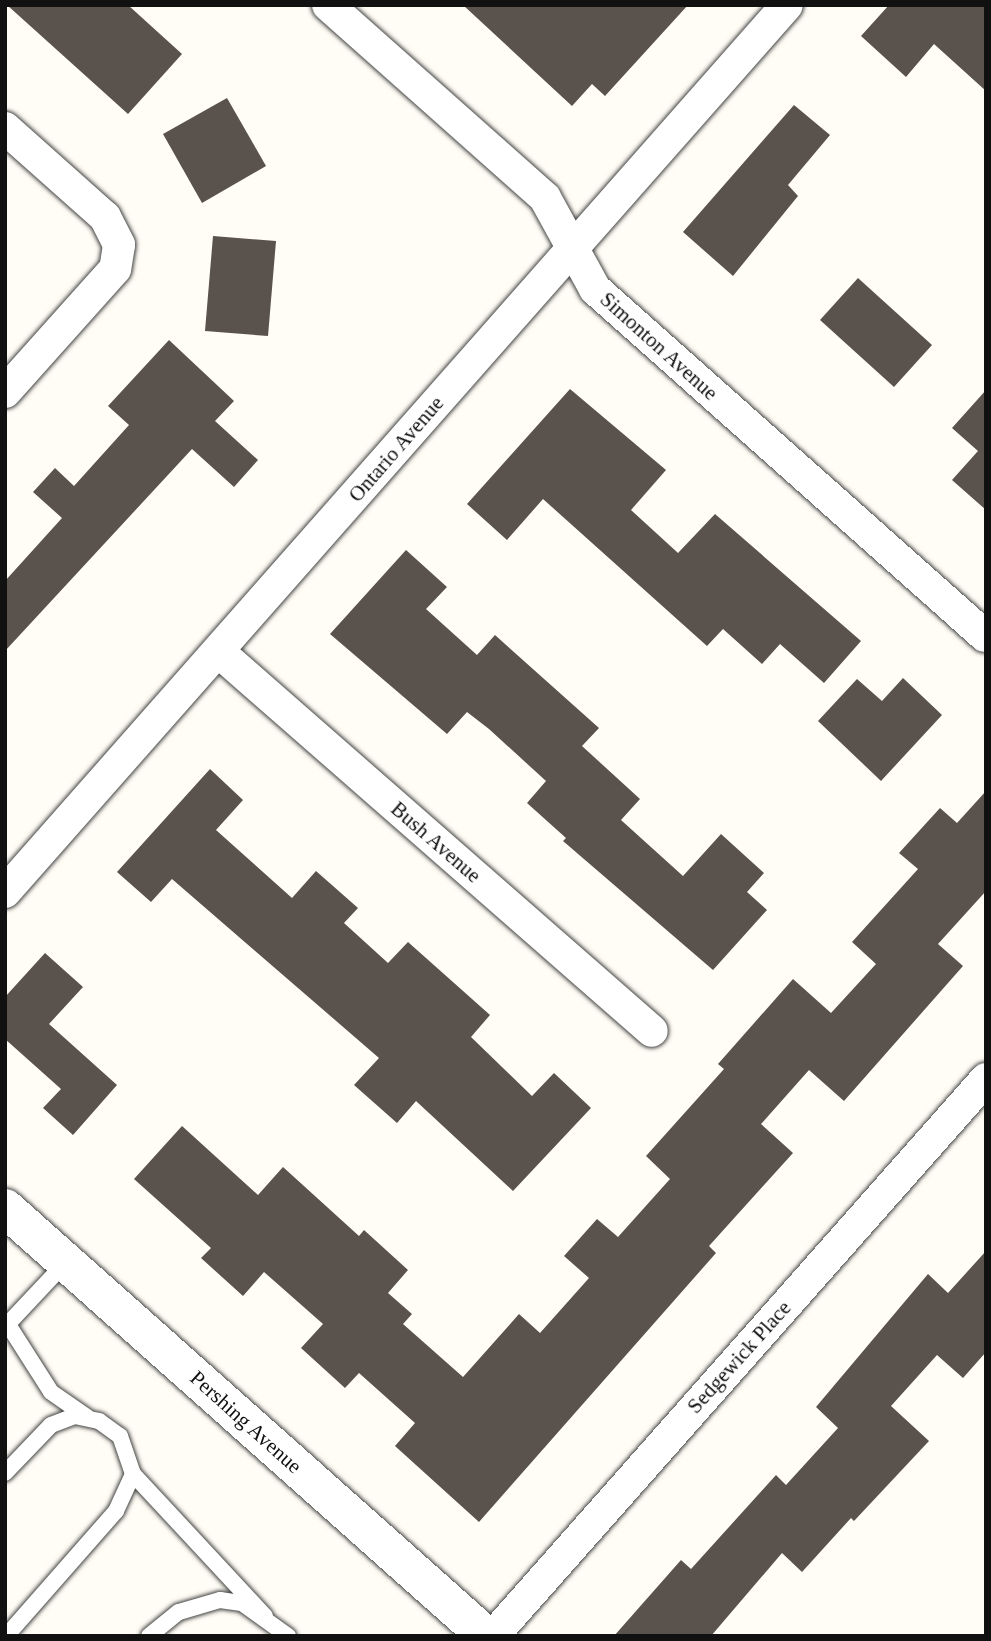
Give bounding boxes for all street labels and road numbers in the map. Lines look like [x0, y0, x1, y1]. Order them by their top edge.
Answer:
street label: Simonton Avenue [595, 286, 723, 406]
street label: Ontario Avenue [343, 390, 449, 508]
street label: Bush Avenue [385, 796, 487, 888]
street label: Sedgewick Place [682, 1295, 796, 1419]
street label: Pershing Avenue [185, 1365, 307, 1479]

